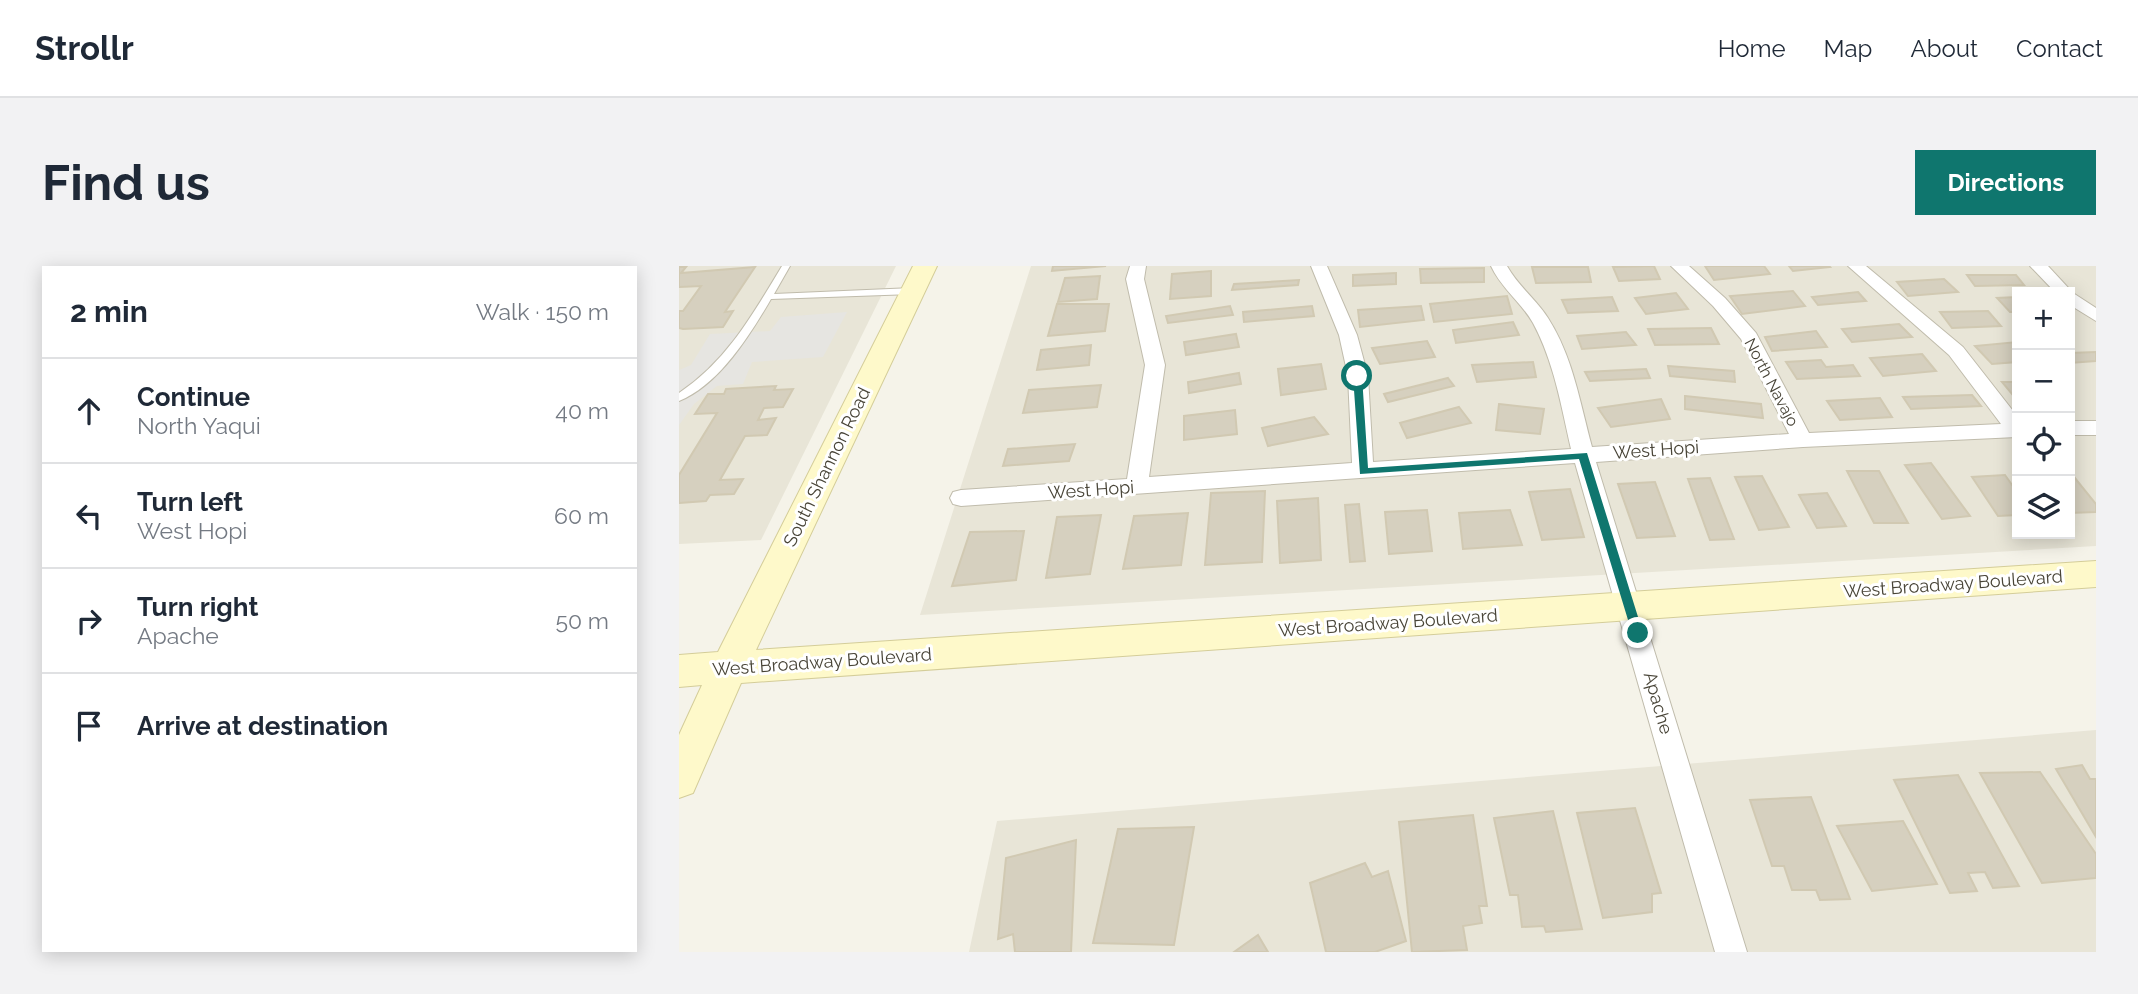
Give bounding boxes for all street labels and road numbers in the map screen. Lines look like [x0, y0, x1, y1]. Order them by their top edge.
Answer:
street label: North Navajo [1740, 335, 1803, 430]
street label: South Shannon Road [779, 384, 874, 550]
street label: West Hopi [1612, 436, 1700, 463]
street label: West Hopi [1047, 476, 1135, 503]
street label: West Broadway Boulevard [1842, 565, 2063, 602]
street label: West Broadway Boulevard [1277, 604, 1498, 641]
street label: West Broadway Boulevard [711, 643, 932, 680]
street label: Apache [1640, 669, 1678, 737]

